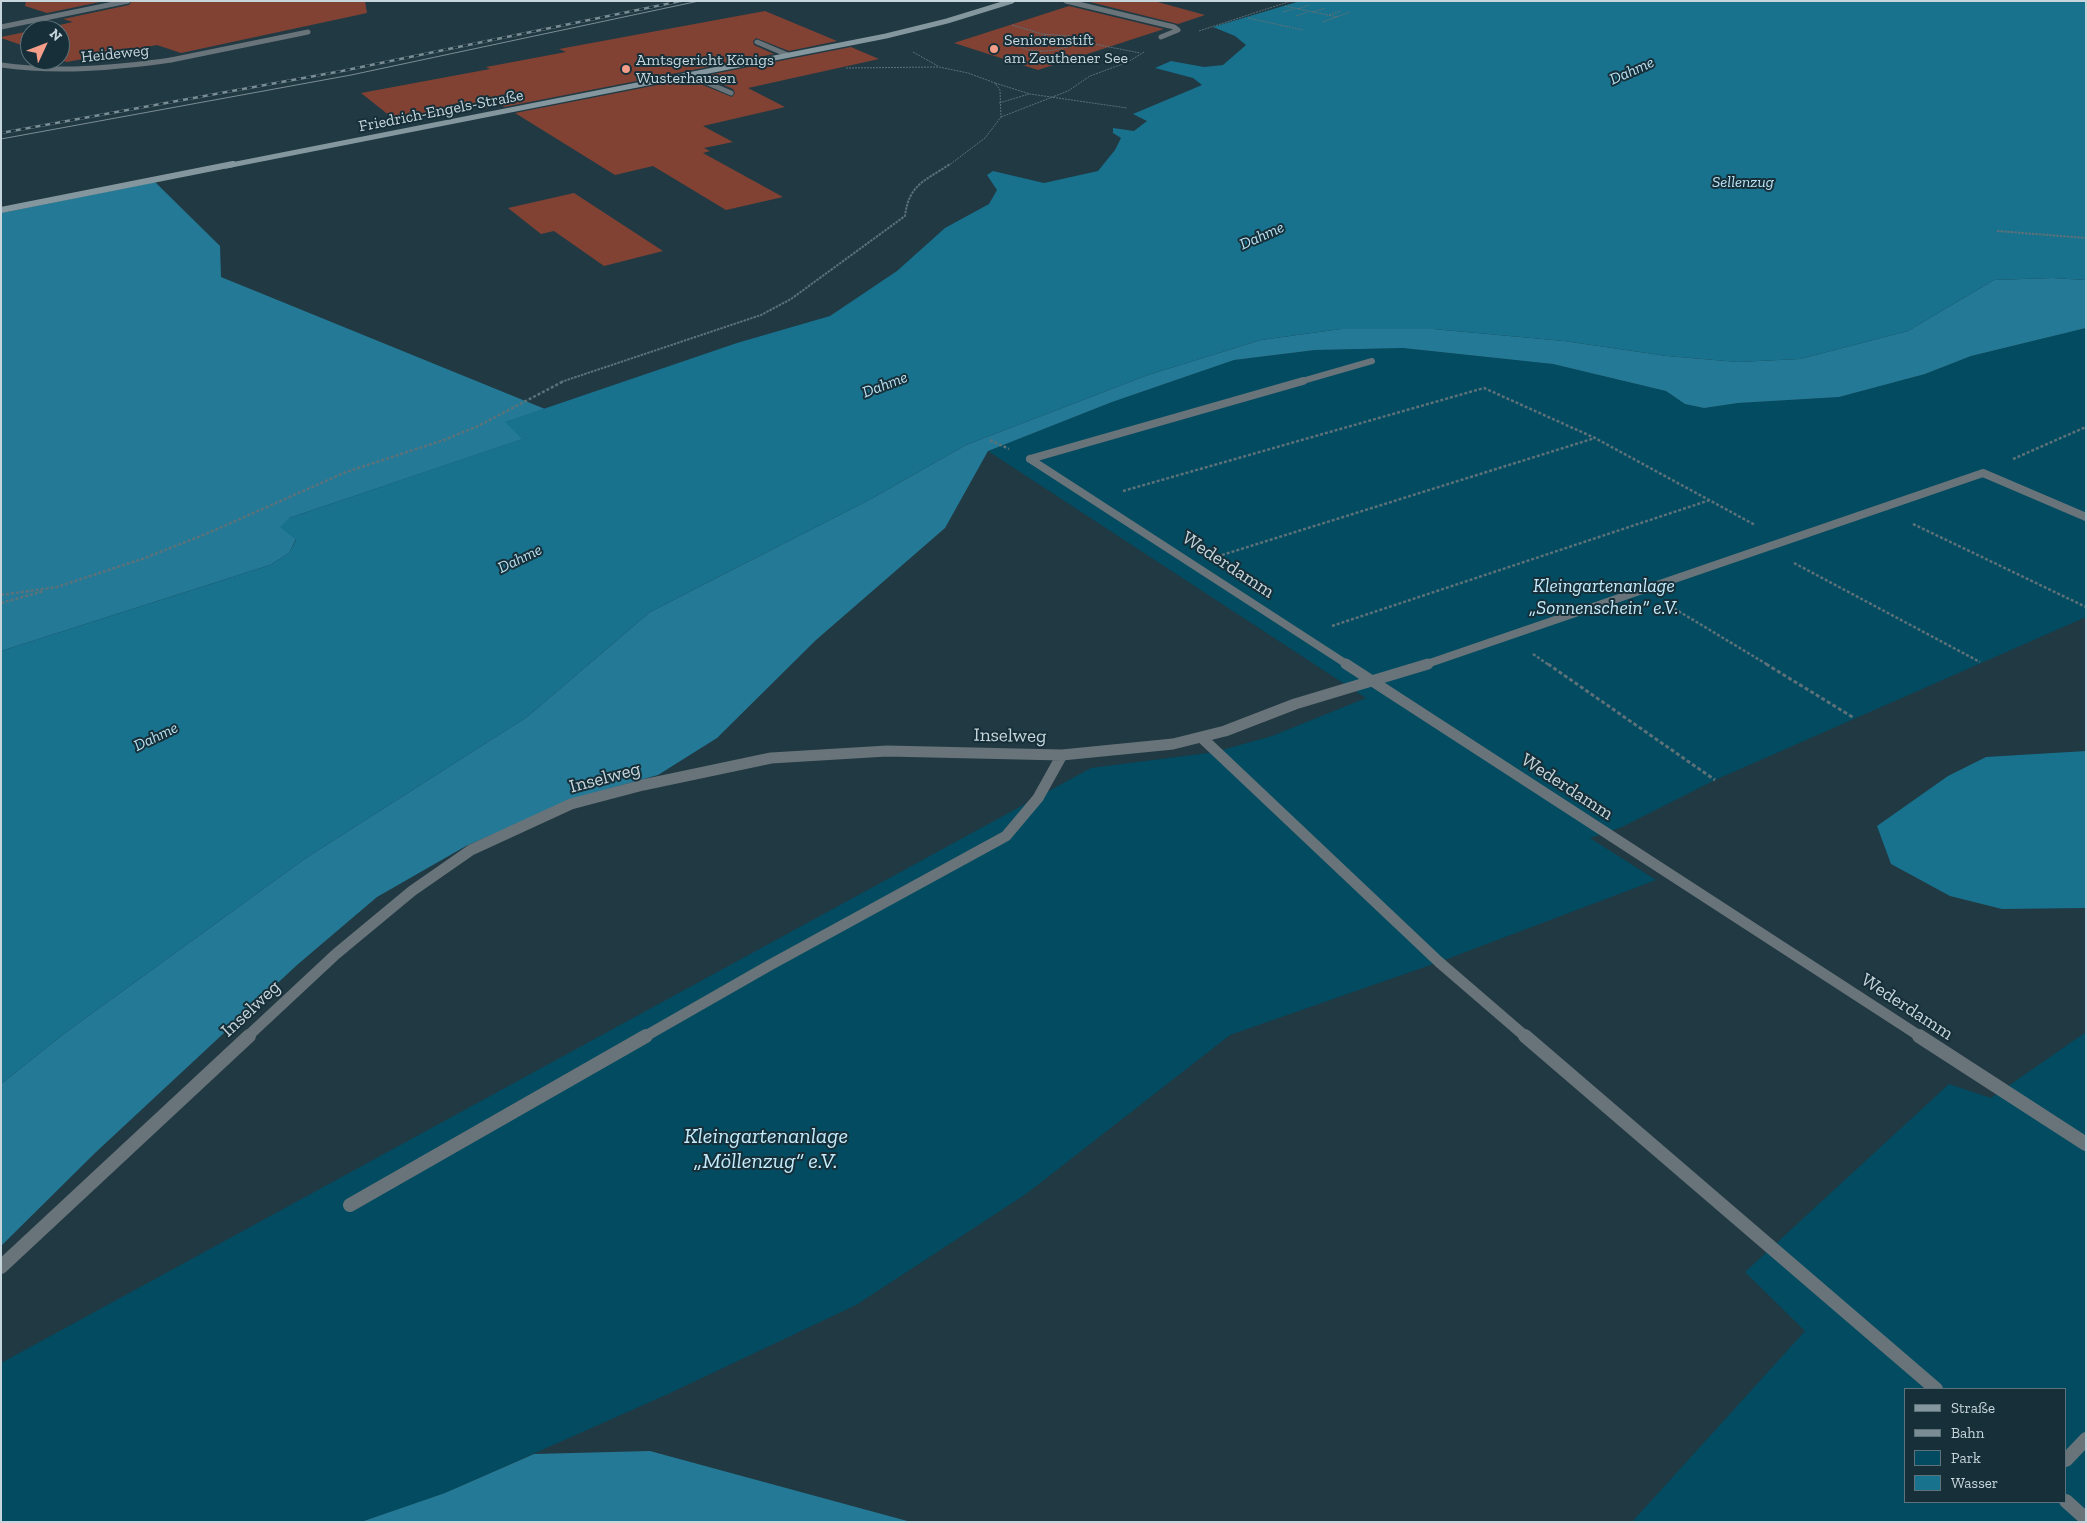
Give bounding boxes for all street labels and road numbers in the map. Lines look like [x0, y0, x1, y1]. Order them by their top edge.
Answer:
street label: Heideweg [80, 41, 150, 67]
street label: Friedrich-Engels-Straße [357, 86, 525, 136]
street label: Wederdamm [1178, 527, 1278, 603]
street label: Inselweg [973, 724, 1047, 748]
street label: Wederdamm [1517, 749, 1617, 825]
street label: Inselweg [567, 758, 643, 798]
street label: Wederdamm [1857, 969, 1957, 1045]
street label: Inselweg [217, 976, 285, 1042]

